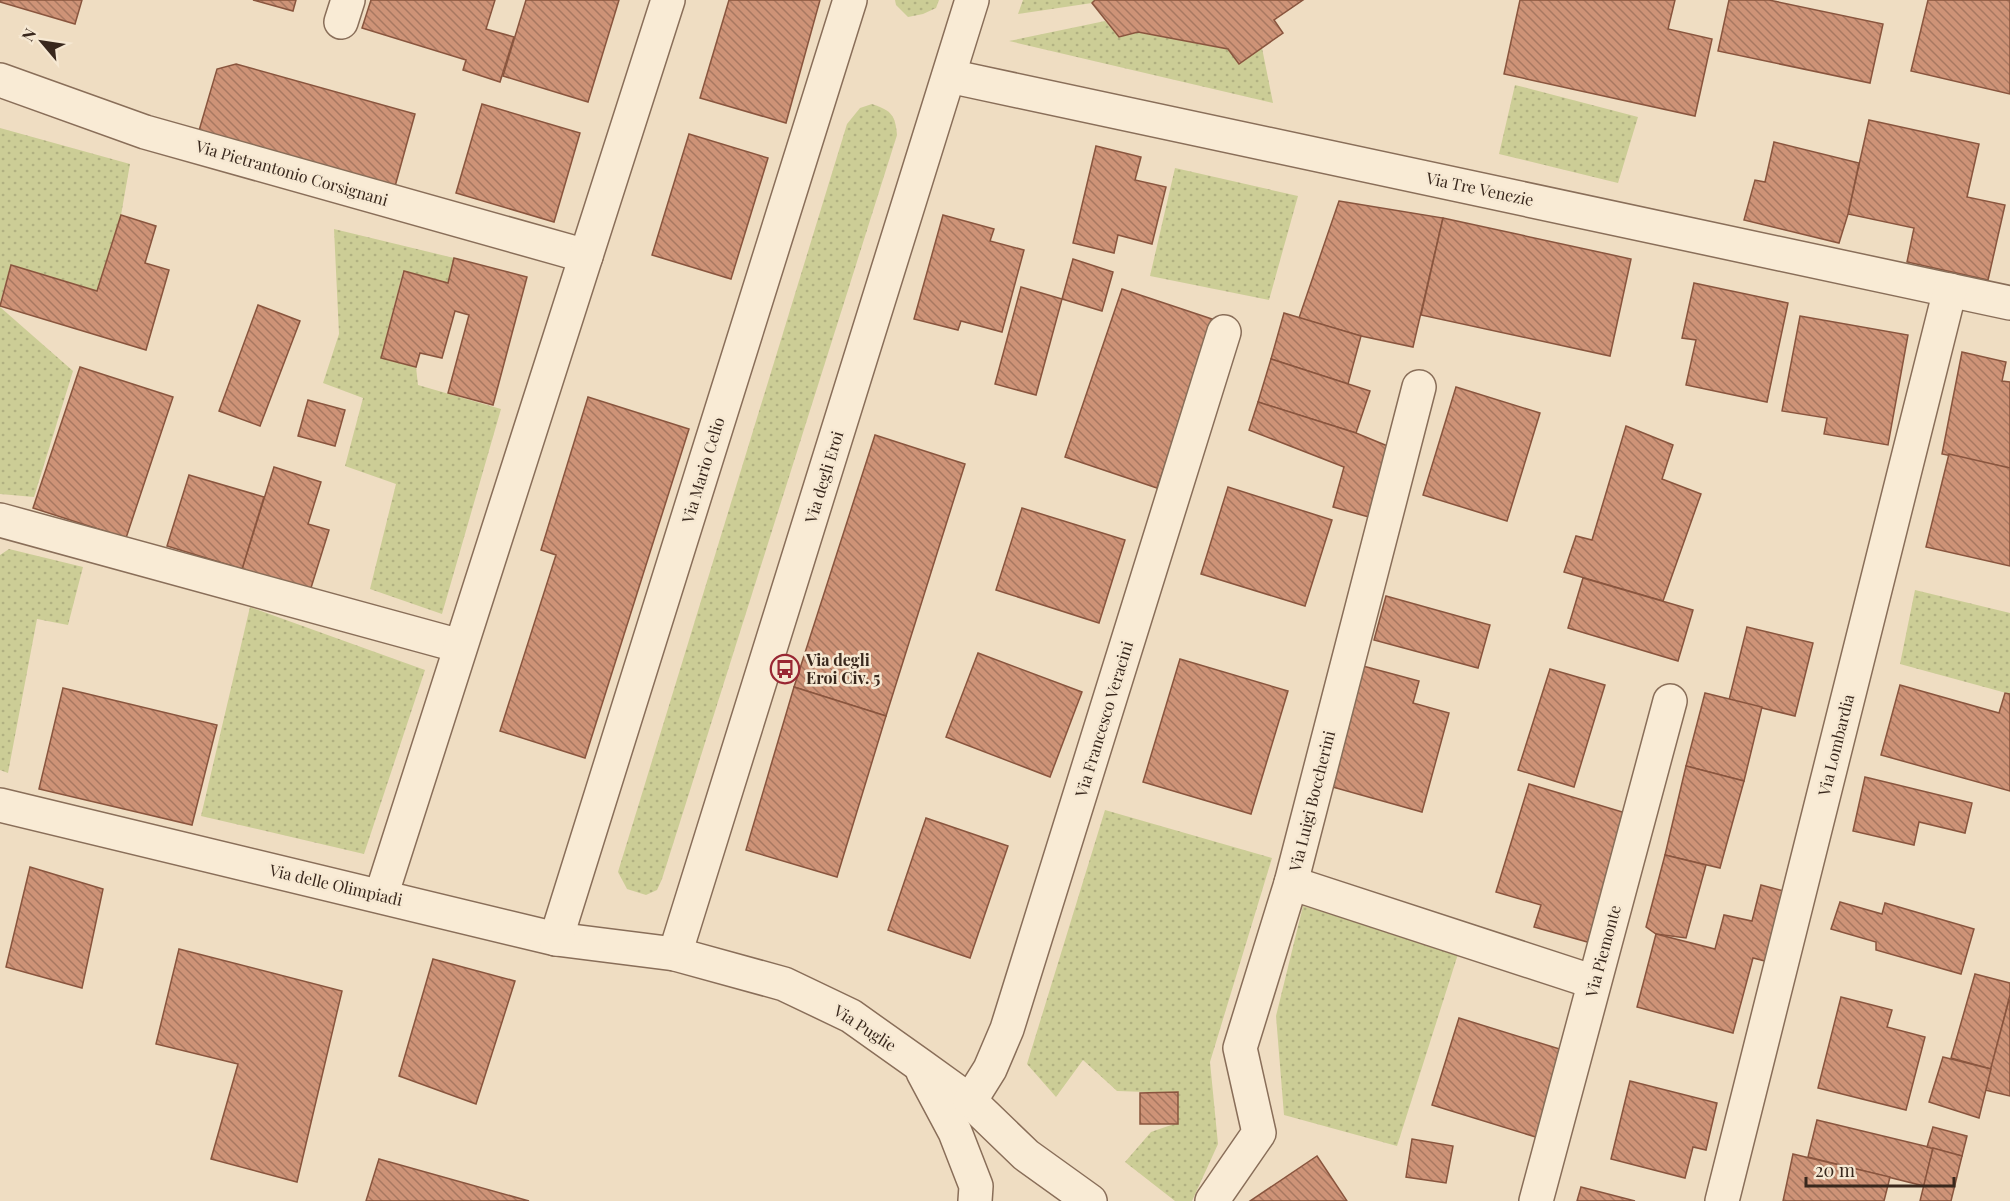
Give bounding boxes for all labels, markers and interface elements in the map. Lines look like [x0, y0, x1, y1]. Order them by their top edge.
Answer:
north arrow [12, 12, 72, 72]
text: N [16, 24, 41, 45]
street label: Via Pietrantonio Corsignani [193, 135, 391, 210]
street label: Via Tre Venezie [1424, 167, 1536, 210]
street label: Via Mario Celio [676, 414, 729, 526]
street label: Via degli Eroi [799, 428, 848, 526]
street label: Via Francesco Veracini [1070, 638, 1137, 800]
place label: Via degli Eroi Civ. 5 [805, 649, 880, 688]
bus stop icon: Via degli Eroi Civ. 5 [769, 653, 801, 685]
street label: Via Lombardia [1812, 692, 1858, 799]
street label: Via Luigi Boccherini [1284, 728, 1339, 874]
street label: Via delle Olimpiadi [267, 859, 405, 910]
street label: Via Piemonte [1580, 903, 1625, 1000]
street label: Via Puglie [829, 999, 901, 1056]
scale bar [1806, 1150, 1954, 1188]
text: 20 m [1815, 1158, 1855, 1182]

